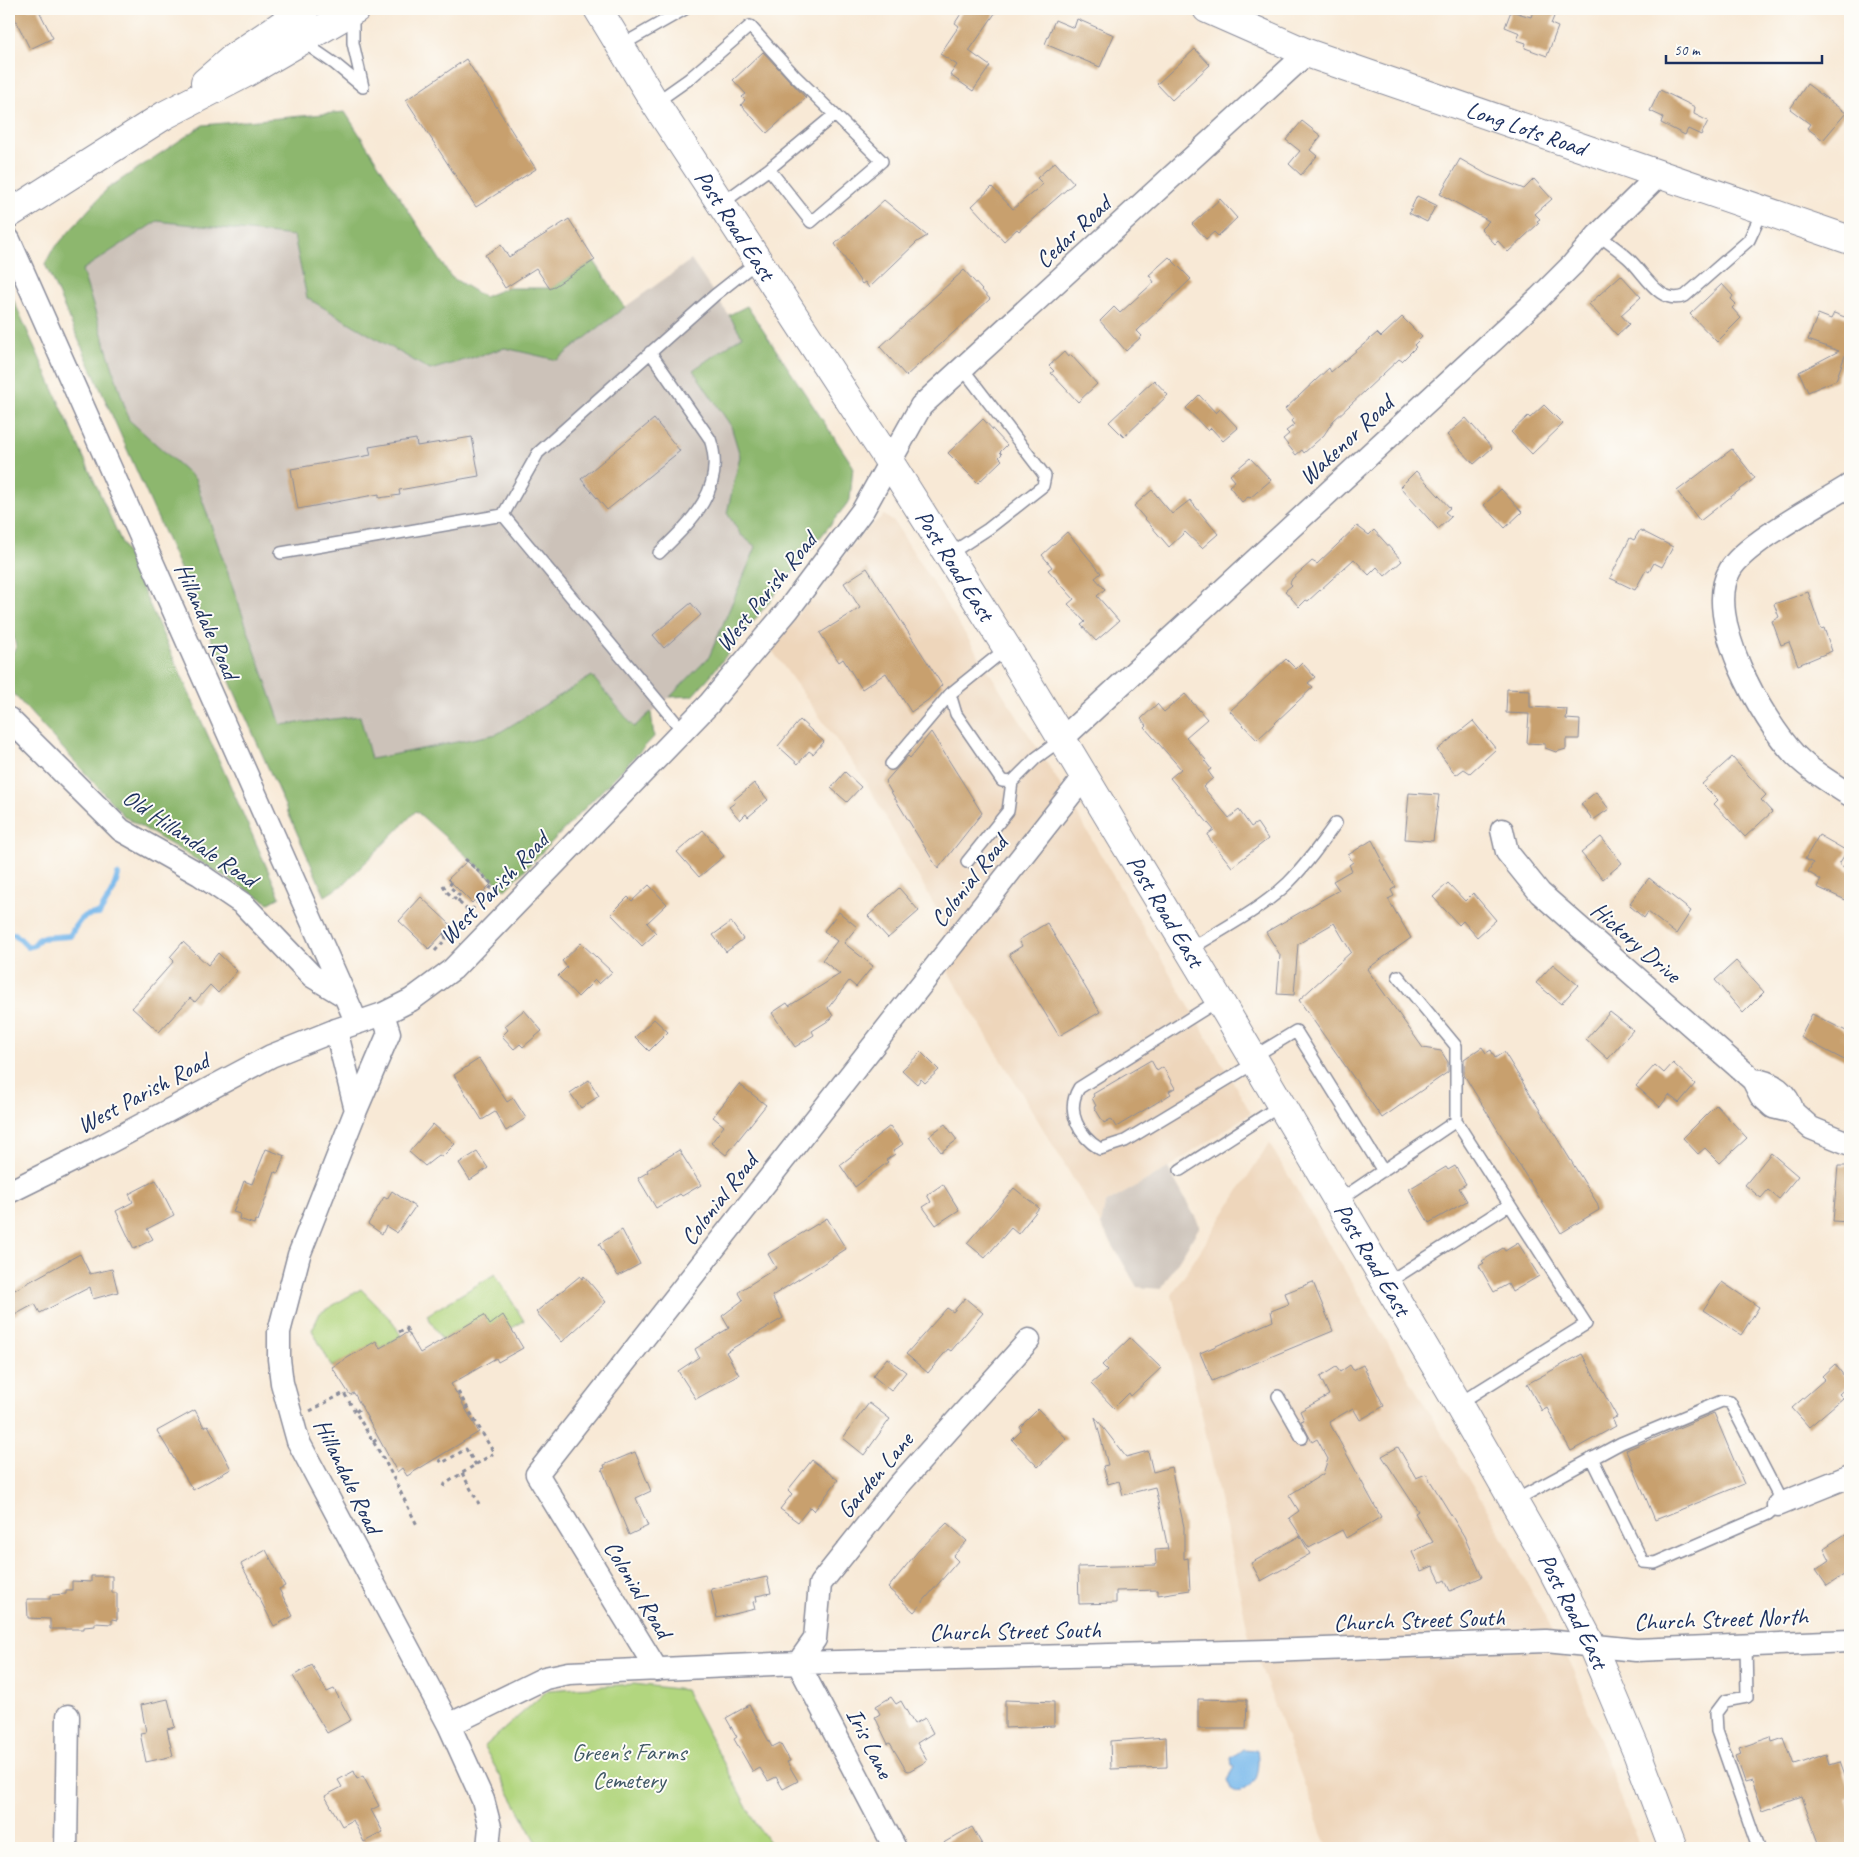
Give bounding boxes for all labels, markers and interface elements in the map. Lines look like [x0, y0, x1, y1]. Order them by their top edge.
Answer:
scale bar [1666, 32, 1823, 64]
text: 50 m [1674, 41, 1701, 60]
street label: Long Lots Road [1462, 94, 1593, 164]
street label: Post Road East [688, 164, 783, 288]
street label: Cedar Road [1029, 187, 1120, 275]
street label: Wakenor Road [1293, 386, 1402, 491]
street label: Post Road East [909, 504, 1002, 628]
street label: West Parish Road [709, 523, 826, 658]
street label: Hillandale Road [168, 558, 247, 687]
street label: Old Hillandale Road [117, 782, 266, 896]
street label: West Parish Road [433, 823, 558, 951]
street label: Colonial Road [924, 826, 1016, 933]
street label: Post Road East [1120, 850, 1212, 975]
street label: Hickory Drive [1585, 895, 1689, 991]
street label: West Parish Road [72, 1044, 217, 1140]
street label: Colonial Road [674, 1144, 766, 1251]
street label: Post Road East [1328, 1198, 1418, 1323]
street label: Hillandale Road [307, 1414, 390, 1542]
street label: Garden Lane [830, 1424, 921, 1524]
street label: Colonial Road [597, 1535, 681, 1646]
street label: Post Road East [1531, 1548, 1616, 1675]
street label: Church Street North [1633, 1601, 1810, 1637]
street label: Church Street South [1333, 1602, 1506, 1638]
street label: Church Street South [929, 1614, 1102, 1647]
street label: Iris Lane [840, 1703, 901, 1785]
park label: Green's Farms Cemetery [572, 1737, 689, 1795]

